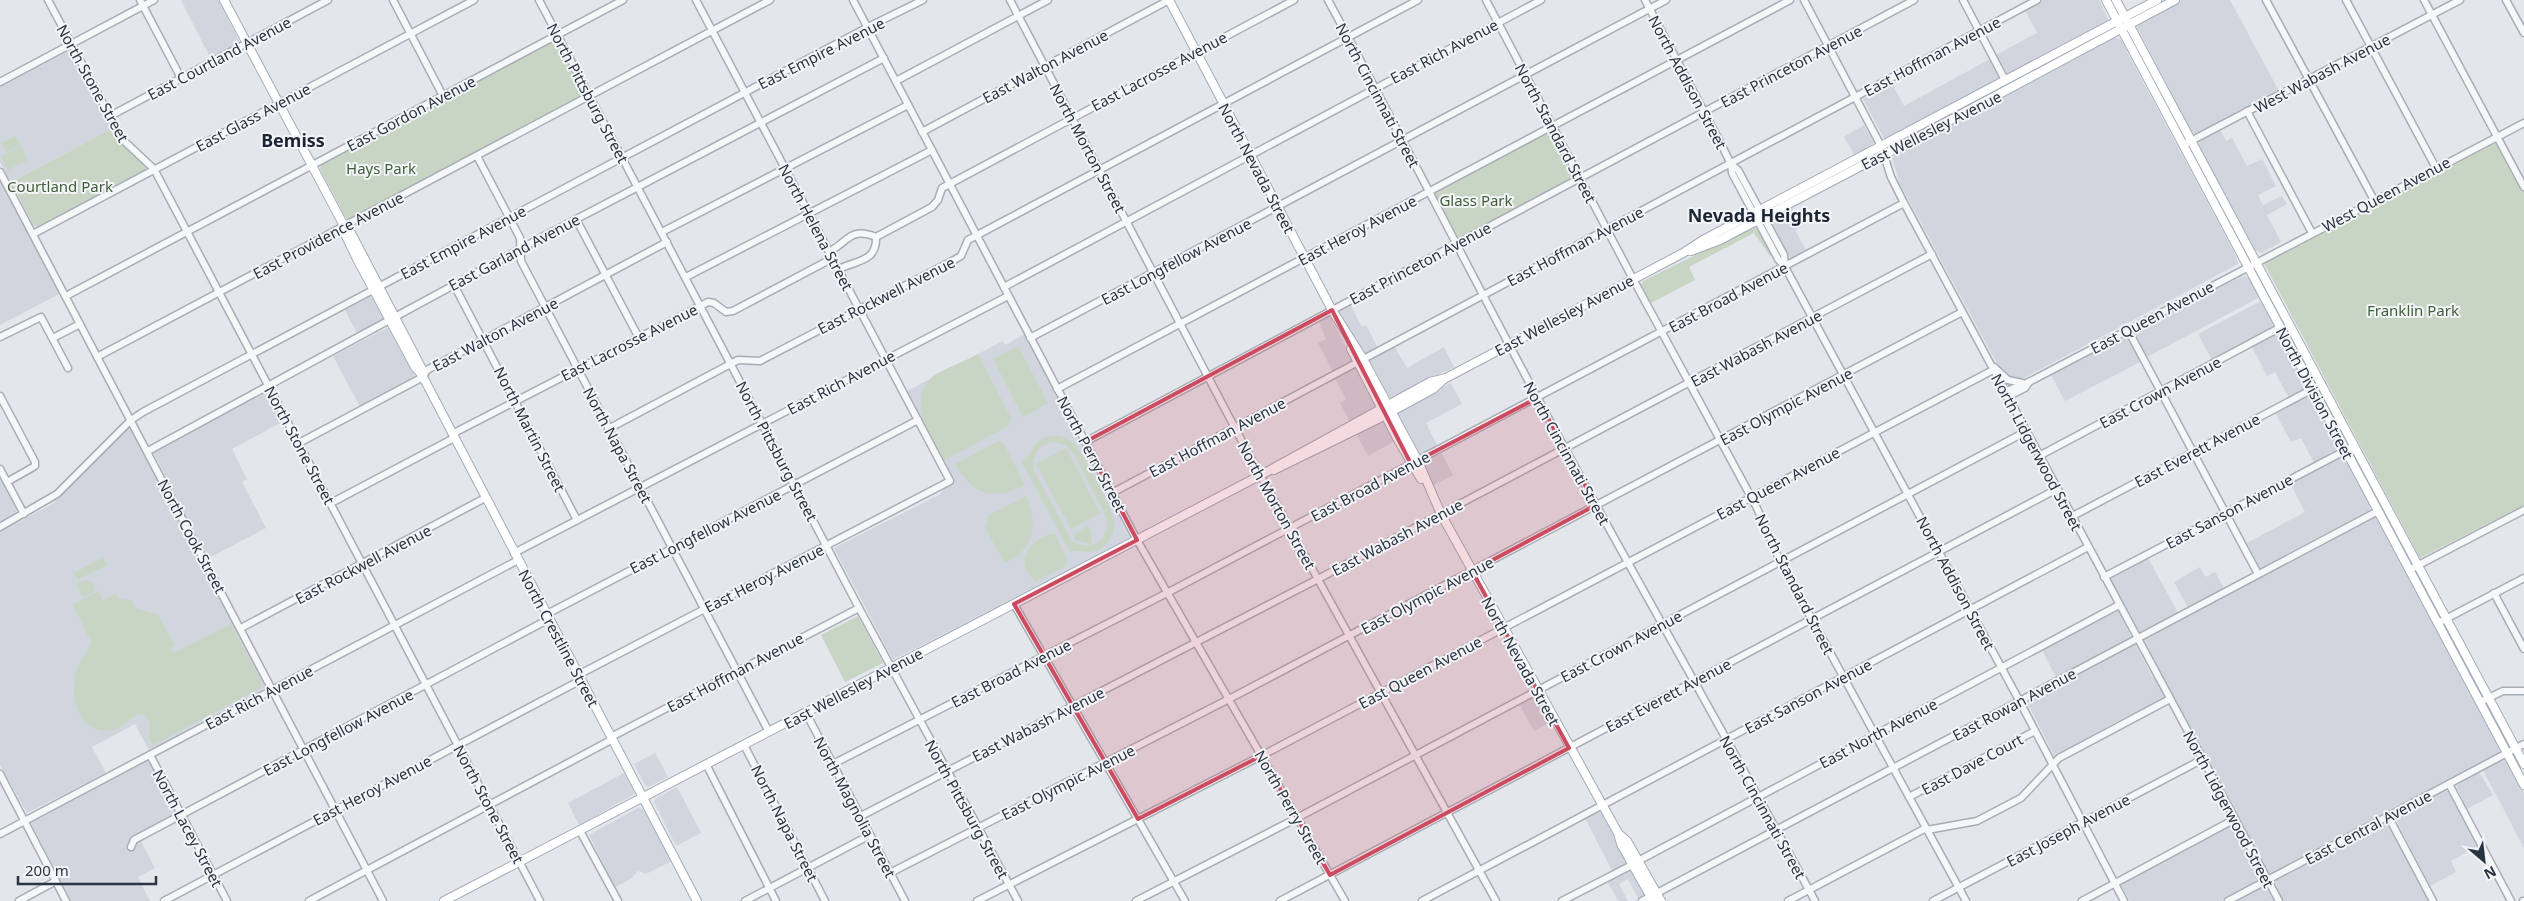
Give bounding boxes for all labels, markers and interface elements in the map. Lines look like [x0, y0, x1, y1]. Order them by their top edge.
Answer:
street label: East Hoffman Avenue [1860, 11, 2004, 101]
street label: East Courtland Avenue [144, 12, 294, 104]
street label: East Empire Avenue [754, 12, 888, 94]
street label: North Addison Street [1644, 12, 1732, 153]
street label: East Rich Avenue [1387, 14, 1501, 88]
street label: North Cincinnati Street [1331, 19, 1425, 171]
street label: North Pittsburg Street [543, 20, 634, 167]
street label: East Princeton Avenue [1717, 20, 1865, 112]
street label: North Stone Street [52, 21, 134, 146]
street label: East Walton Avenue [979, 24, 1111, 108]
street label: East Lacrosse Avenue [1088, 27, 1230, 115]
street label: West Wabash Avenue [2250, 29, 2394, 117]
street label: North Standard Street [1511, 60, 1602, 207]
street label: East Gordon Avenue [343, 71, 479, 155]
street label: East Glass Avenue [192, 78, 314, 156]
street label: North Morton Street [1045, 80, 1131, 217]
street label: East Wellesley Avenue [1857, 86, 2005, 174]
street label: North Nevada Street [1214, 100, 1300, 237]
district label: Bemiss [261, 128, 325, 152]
street label: West Queen Avenue [2318, 152, 2454, 236]
park label: Hays Park [346, 158, 416, 178]
street label: North Helena Street [774, 160, 858, 294]
park label: Courtland Park [7, 176, 113, 196]
street label: East Providence Avenue [249, 187, 407, 283]
street label: East Heroy Avenue [1294, 190, 1420, 270]
park label: Glass Park [1439, 190, 1513, 210]
street label: East Empire Avenue [397, 200, 529, 284]
street label: East Hoffman Avenue [1503, 201, 1647, 291]
district label: Nevada Heights [1688, 203, 1830, 227]
street label: East Garland Avenue [445, 209, 583, 295]
street label: East Longfellow Avenue [1097, 213, 1255, 309]
street label: East Princeton Avenue [1346, 217, 1494, 309]
street label: East Rockwell Avenue [814, 252, 958, 338]
street label: East Broad Avenue [1665, 257, 1791, 337]
street label: East Wellesley Avenue [1491, 270, 1637, 360]
street label: East Queen Avenue [2087, 276, 2217, 358]
street label: East Walton Avenue [429, 292, 561, 376]
street label: East Lacrosse Avenue [557, 299, 701, 385]
park label: Franklin Park [2367, 300, 2459, 320]
street label: East Wabash Avenue [1687, 305, 1825, 391]
street label: North Division Street [2272, 324, 2359, 463]
street label: East Rich Avenue [784, 345, 898, 419]
street label: East Crown Avenue [2096, 351, 2224, 433]
street label: North Martin Street [490, 363, 570, 495]
street label: East Olympic Avenue [1716, 363, 1856, 449]
street label: North Lidgerwood Street [1987, 370, 2087, 534]
street label: North Pittsburg Street [732, 378, 823, 525]
street label: North Cincinnati Street [1519, 378, 1615, 529]
street label: North Stone Street [260, 382, 340, 508]
street label: North Napa Street [579, 384, 657, 507]
street label: East Hoffman Avenue [1145, 392, 1289, 482]
street label: North Perry Street [1053, 393, 1131, 516]
street label: East Everett Avenue [2131, 408, 2263, 492]
street label: North Morton Street [1233, 437, 1321, 573]
street label: East Queen Avenue [1713, 442, 1843, 524]
street label: East Broad Avenue [1307, 446, 1433, 526]
street label: East Sanson Avenue [2162, 469, 2296, 553]
street label: North Cook Street [153, 475, 231, 597]
street label: East Longfellow Avenue [626, 484, 784, 578]
street label: East Wabash Avenue [1328, 494, 1466, 580]
street label: North Standard Street [1751, 510, 1839, 658]
street label: North Addison Street [1912, 513, 2000, 654]
street label: East Rockwell Avenue [291, 520, 435, 608]
street label: East Heroy Avenue [701, 539, 827, 617]
street label: East Olympic Avenue [1357, 552, 1497, 638]
street label: North Crestline Street [514, 566, 604, 711]
street label: North Nevada Street [1477, 593, 1565, 729]
street label: East Crown Avenue [1557, 605, 1685, 687]
street label: East Hoffman Avenue [663, 627, 807, 717]
street label: East Queen Avenue [1355, 631, 1485, 713]
street label: East Broad Avenue [948, 634, 1074, 712]
street label: East Wellesley Avenue [780, 643, 926, 733]
street label: East Everett Avenue [1602, 653, 1734, 737]
street label: East Sanson Avenue [1741, 654, 1875, 738]
street label: East Rich Avenue [202, 660, 316, 734]
street label: East Rowan Avenue [1949, 663, 2079, 745]
street label: East Wabash Avenue [968, 682, 1108, 766]
street label: East Longfellow Avenue [259, 684, 417, 780]
street label: East North Avenue [1815, 693, 1941, 773]
street label: North Lidgerwood Street [2179, 727, 2279, 891]
street label: East Dave Court [1918, 729, 2027, 799]
street label: North Cincinnati Street [1715, 732, 1811, 883]
street label: North Magnolia Street [809, 733, 901, 881]
street label: North Pittsburg Street [920, 736, 1014, 882]
street label: East Olympic Avenue [998, 740, 1138, 824]
street label: North Stone Street [449, 741, 529, 867]
street label: North Perry Street [1250, 746, 1332, 868]
street label: East Heroy Avenue [309, 750, 435, 830]
street label: North Napa Street [747, 761, 823, 885]
street label: North Lacey Street [149, 766, 228, 891]
street label: East Central Avenue [2301, 785, 2435, 869]
street label: East Joseph Avenue [2003, 789, 2133, 871]
north arrow [2459, 836, 2509, 886]
scale bar [18, 854, 155, 886]
text: 200 m [25, 860, 69, 880]
text: N [2481, 862, 2500, 884]

